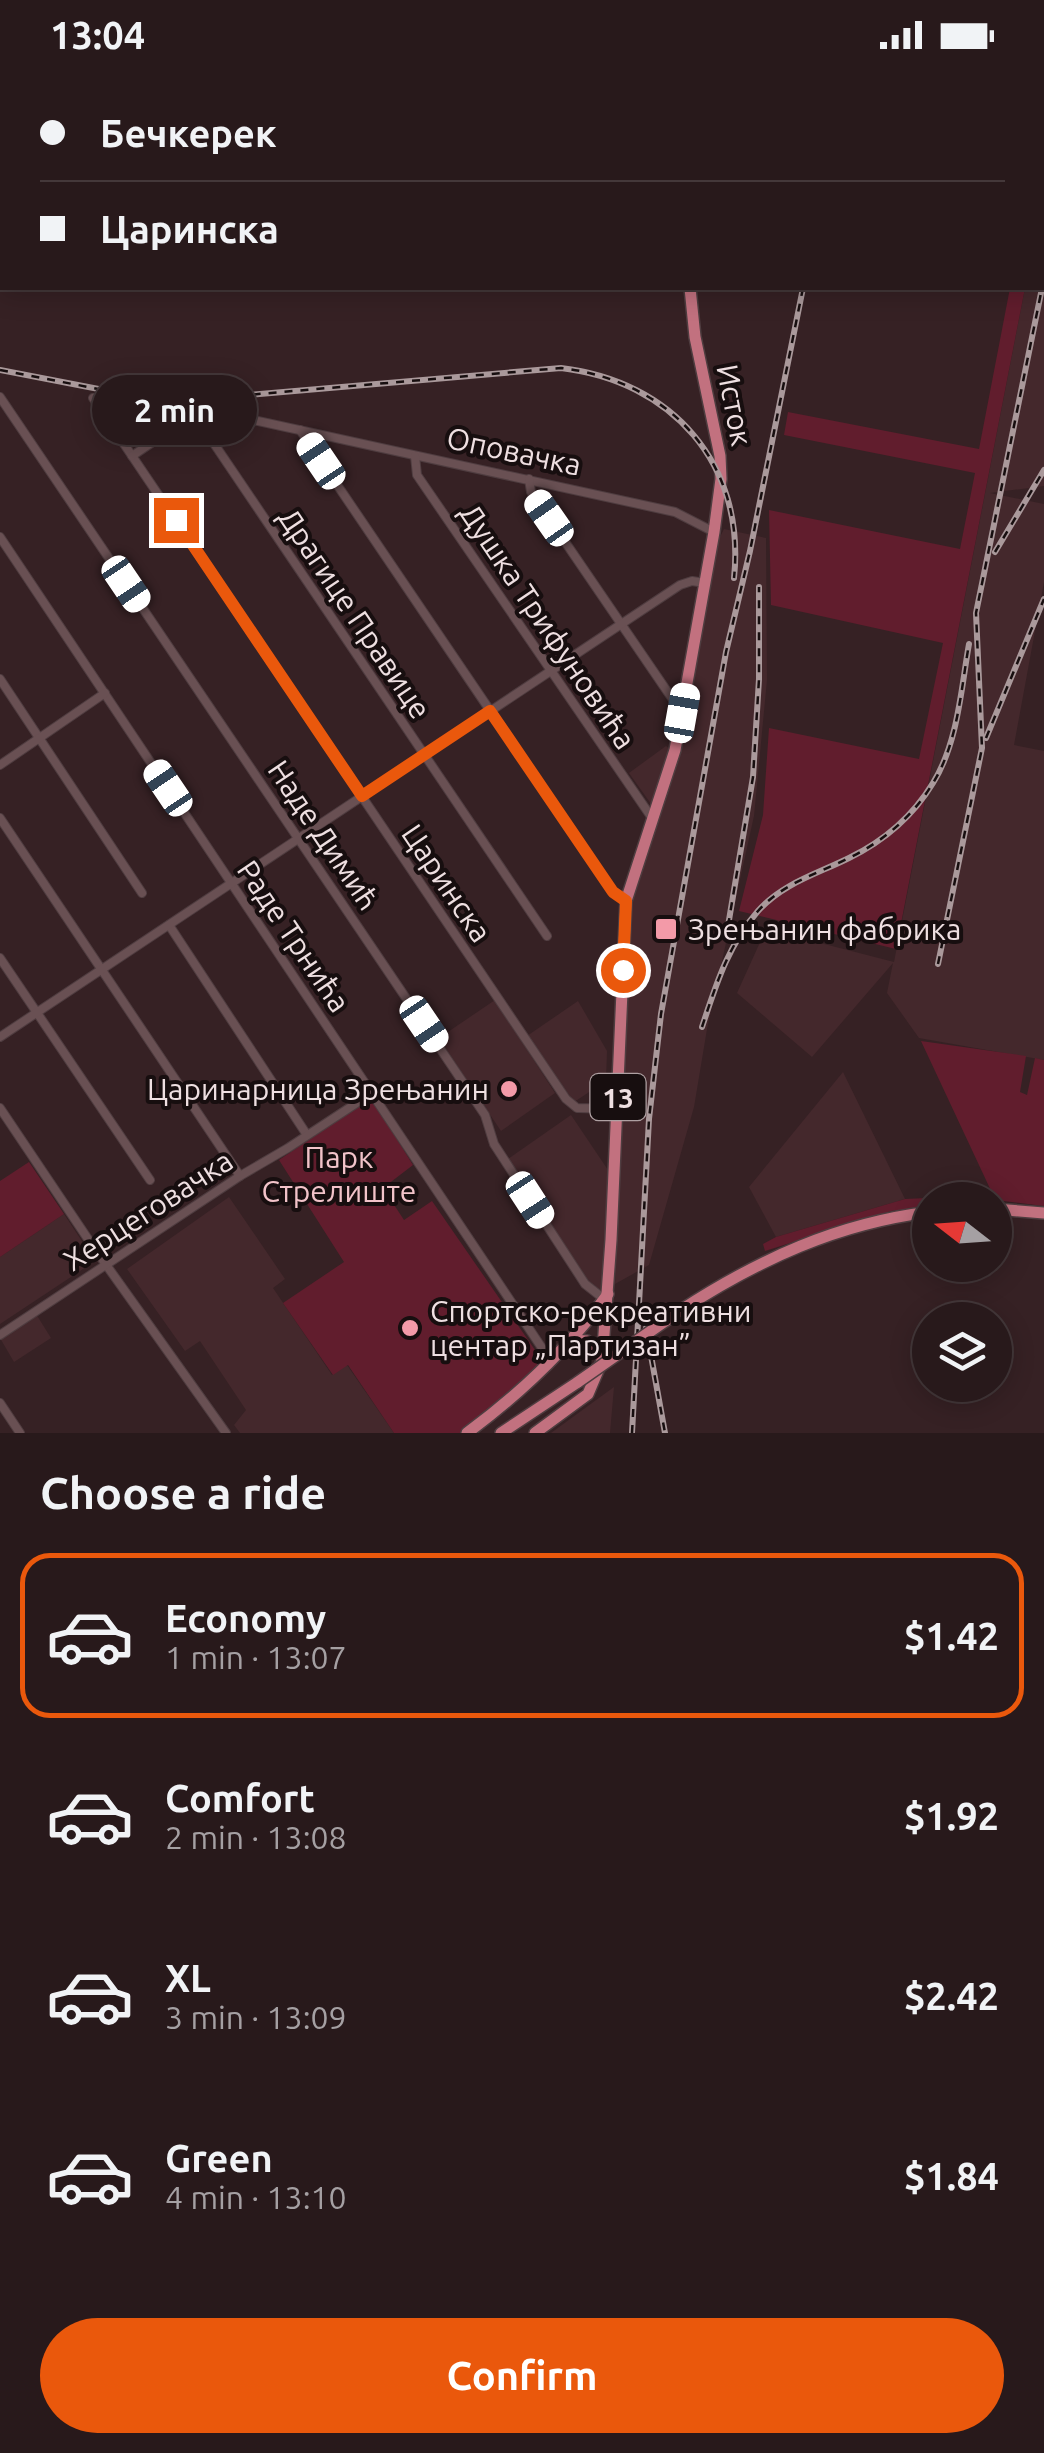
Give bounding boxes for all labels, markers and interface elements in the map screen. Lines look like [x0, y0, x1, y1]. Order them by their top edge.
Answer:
text: 13:04 [50, 14, 145, 56]
text: Бечкерек [100, 112, 277, 154]
text: Царинска [100, 208, 279, 250]
street label: Исток [710, 361, 760, 449]
callout: 2 min [94, 375, 258, 445]
text: 2 min [134, 392, 215, 428]
street label: Оповачка [444, 420, 584, 482]
car [292, 428, 350, 494]
car [520, 485, 578, 551]
street label: Душка Трифуновића [453, 497, 643, 755]
route end [154, 498, 199, 543]
street label: Драгице Правице [272, 501, 438, 725]
car [97, 551, 155, 617]
car [662, 681, 702, 745]
street label: Наде Димић [262, 754, 386, 916]
car [139, 755, 197, 821]
street label: Царинска [395, 818, 499, 948]
street label: Раде Трнића [231, 854, 357, 1018]
place label: Зрењанин фабрика [688, 912, 961, 946]
marker: Зрењанин фабрика [653, 916, 679, 942]
route start [601, 948, 646, 993]
car [395, 991, 453, 1057]
place label: Царинарница Зрењанин [147, 1072, 489, 1106]
road number: 13 [590, 1074, 646, 1120]
marker: Царинарница Зрењанин [498, 1078, 520, 1100]
park label: Парк Стрелиште [262, 1140, 416, 1208]
street label: Херцеговачка [57, 1143, 239, 1277]
car [501, 1167, 559, 1233]
north arrow [912, 1182, 1012, 1282]
map controls [912, 1182, 1012, 1402]
place label: Спортско-рекреативни центар „Партизан” [430, 1294, 752, 1362]
button: layers [912, 1302, 1012, 1402]
marker: Спортско-рекреативни центар „Партизан” [399, 1317, 421, 1339]
text: Choose a ride [40, 1467, 326, 1518]
icon: car [45, 1591, 135, 1681]
text: Economy [165, 1597, 326, 1639]
text: $1.42 [904, 1615, 999, 1657]
text: 1 min · 13:07 [165, 1639, 347, 1675]
icon: car [45, 1771, 135, 1861]
text: Comfort [165, 1777, 315, 1819]
text: $1.92 [904, 1795, 999, 1837]
text: 2 min · 13:08 [165, 1819, 347, 1855]
icon: car [45, 1951, 135, 2041]
text: XL [165, 1957, 211, 1999]
text: $2.42 [904, 1975, 999, 2017]
text: 3 min · 13:09 [165, 1999, 347, 2035]
icon: car [45, 2131, 135, 2221]
text: Green [165, 2137, 273, 2179]
text: $1.84 [904, 2155, 999, 2197]
text: 4 min · 13:10 [165, 2179, 347, 2215]
button: Confirm [40, 2318, 1004, 2433]

